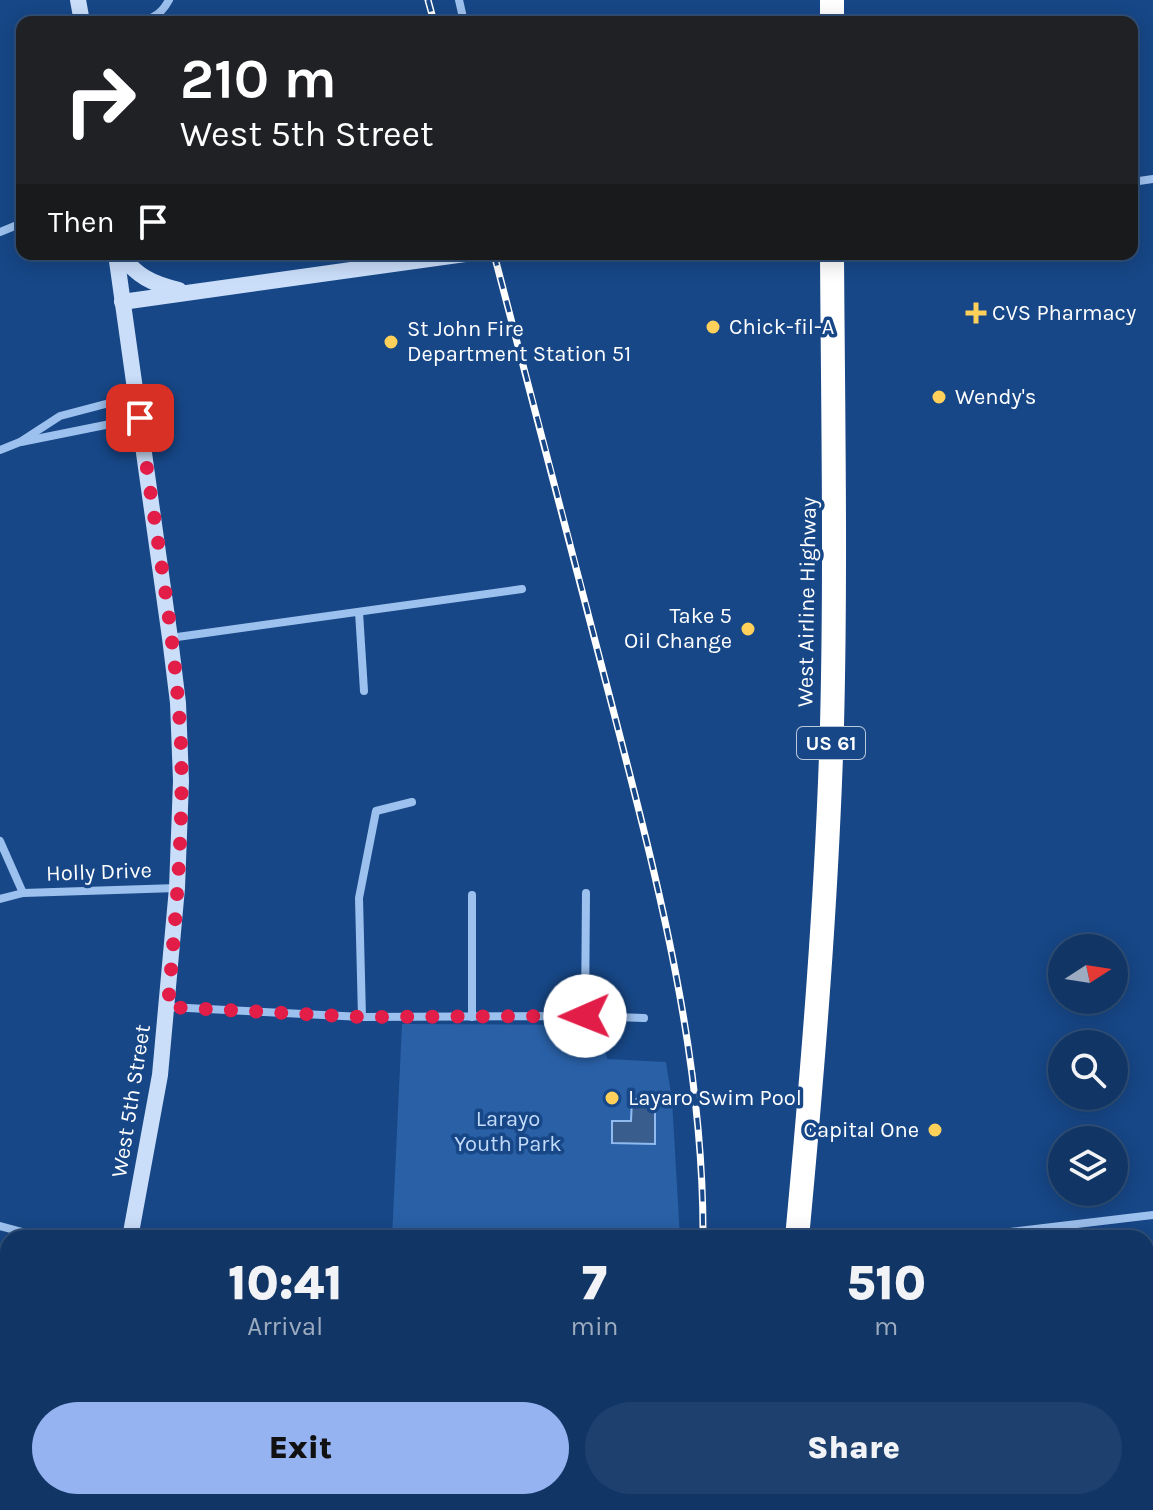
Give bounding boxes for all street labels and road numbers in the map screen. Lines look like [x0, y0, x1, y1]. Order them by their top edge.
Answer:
street label: West Airline Highway [792, 497, 822, 707]
road number: US 61 [797, 727, 865, 759]
street label: Holly Drive [46, 857, 152, 887]
street label: West 5th Street [106, 1022, 156, 1180]

